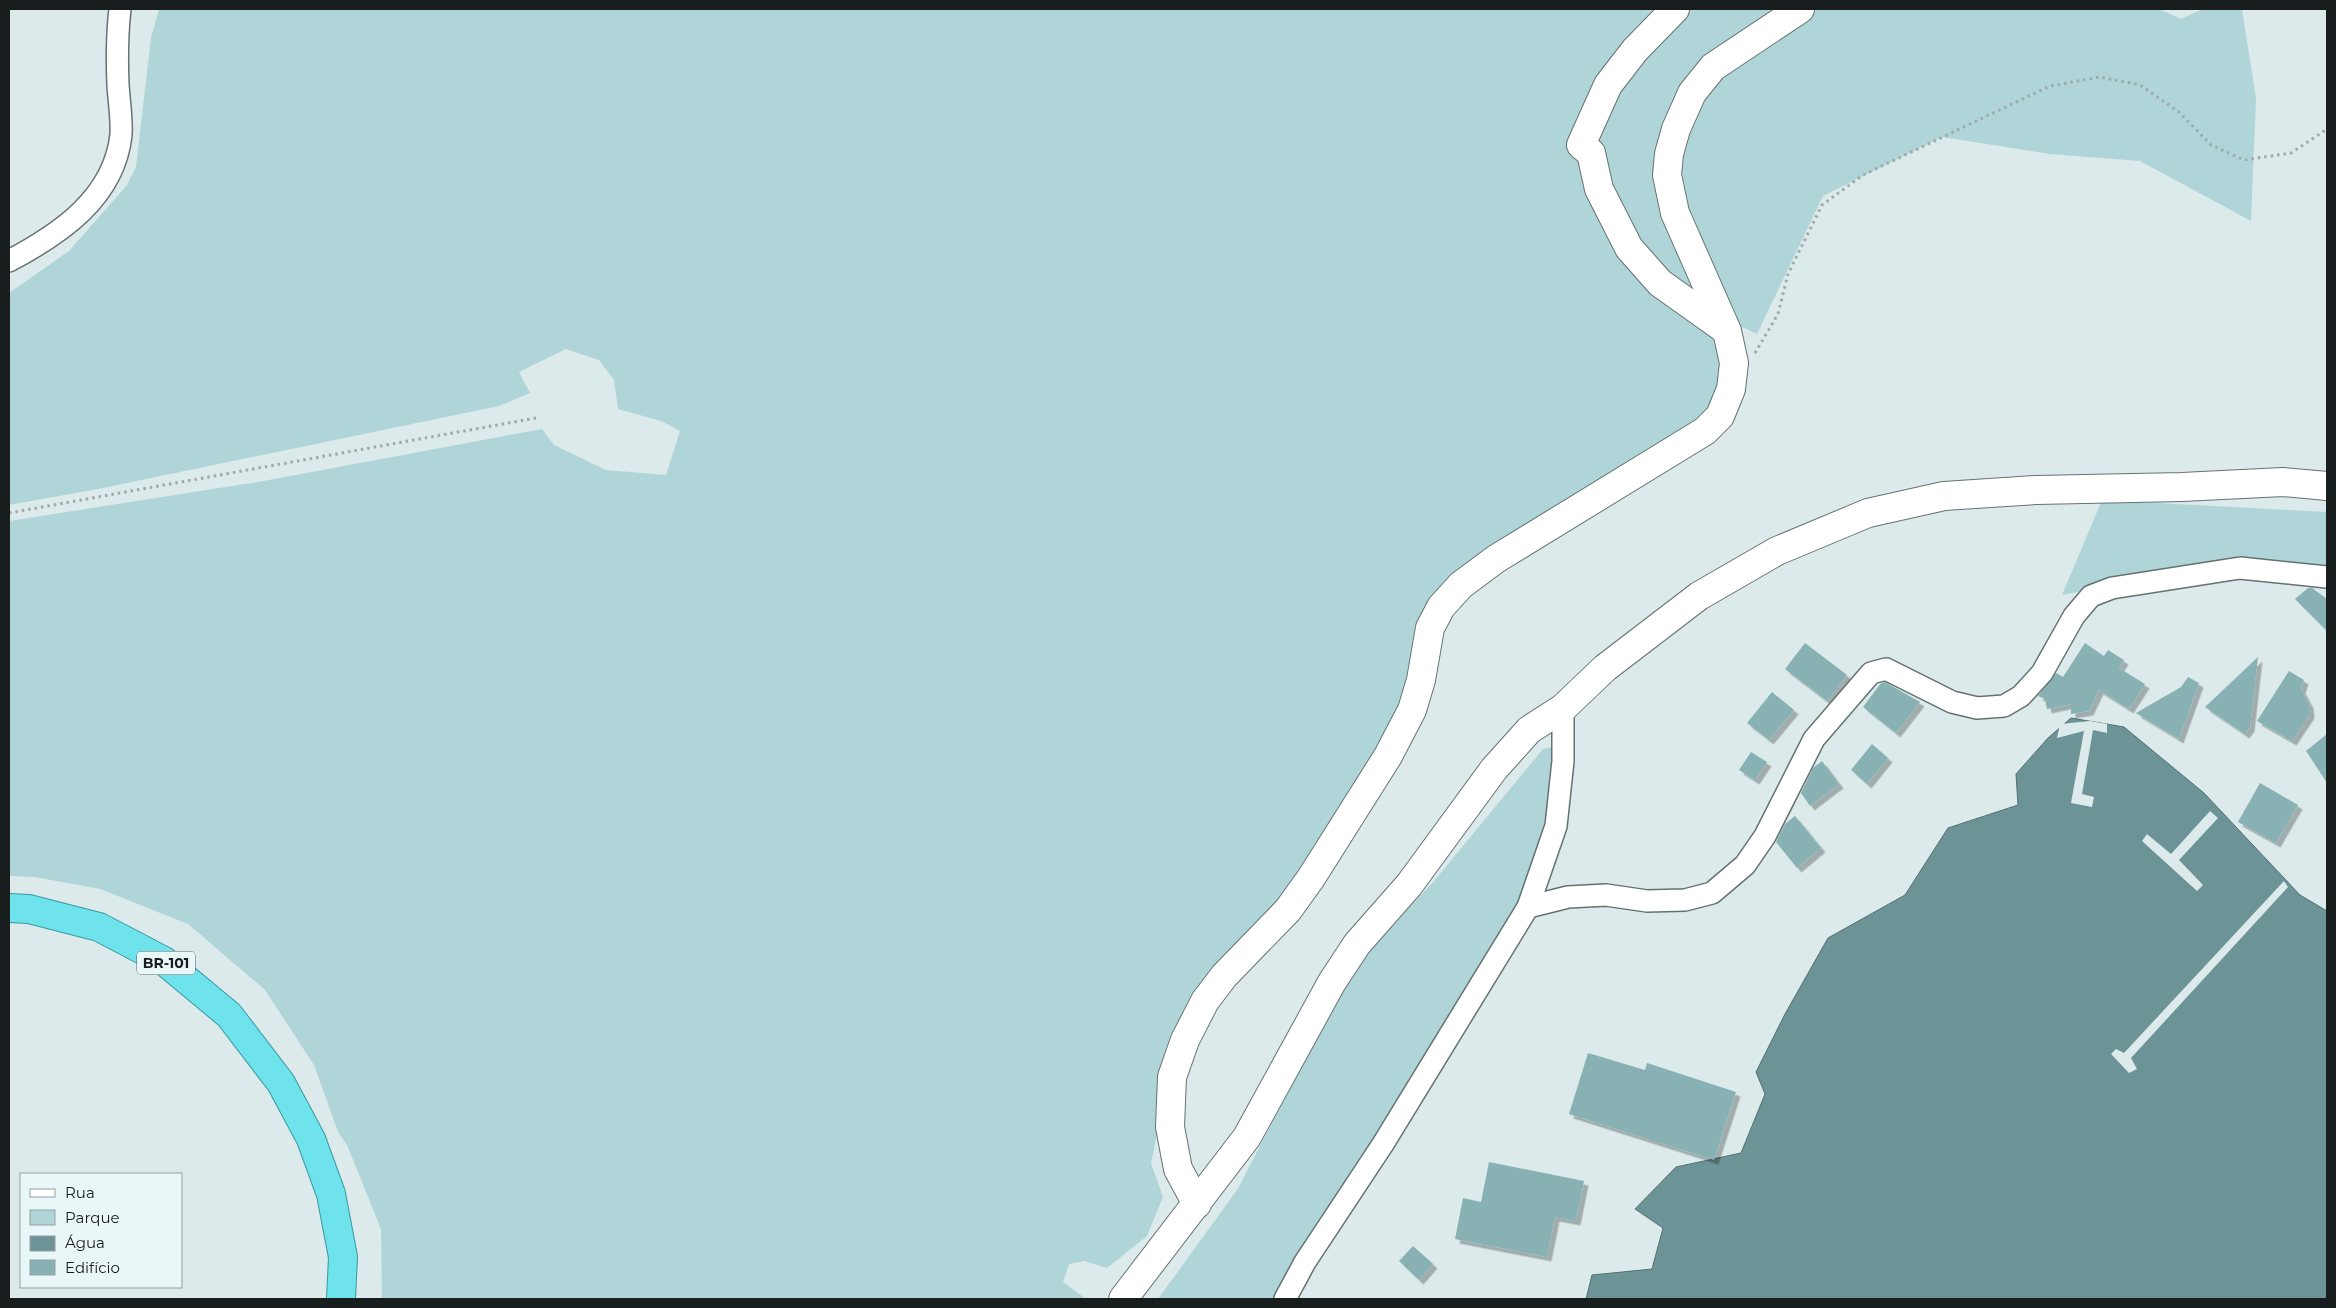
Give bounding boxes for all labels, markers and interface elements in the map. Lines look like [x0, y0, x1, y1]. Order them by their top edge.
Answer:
road number: BR-101 [137, 951, 195, 974]
legend [20, 1173, 182, 1288]
text: Rua [65, 1183, 95, 1202]
text: Parque [65, 1208, 120, 1227]
text: Água [65, 1233, 105, 1252]
text: Edifício [65, 1258, 120, 1277]

